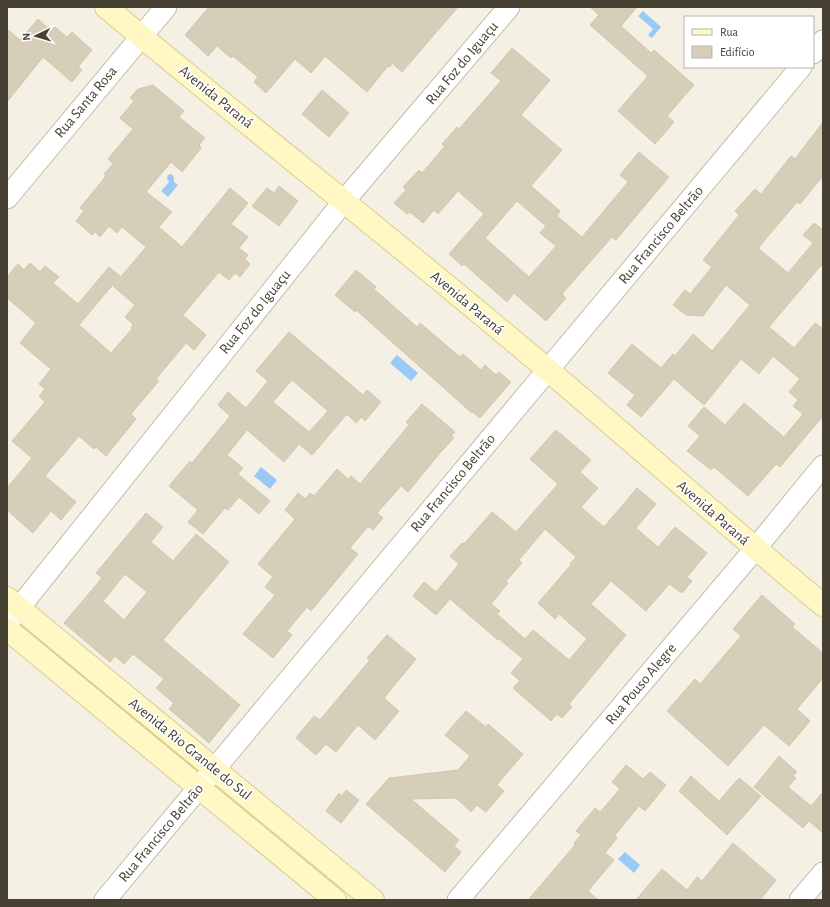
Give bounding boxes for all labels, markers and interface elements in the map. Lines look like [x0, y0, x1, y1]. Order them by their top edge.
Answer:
north arrow [16, 16, 56, 56]
legend [684, 16, 814, 68]
street label: Rua Foz do Iguaçu [423, 18, 501, 107]
text: Rua [720, 26, 739, 38]
text: N [21, 33, 32, 41]
text: Edifício [720, 46, 755, 58]
street label: Rua Santa Rosa [52, 63, 120, 141]
street label: Avenida Paraná [176, 63, 256, 131]
street label: Rua Francisco Beltrão [616, 183, 706, 287]
street label: Rua Foz do Iguaçu [217, 267, 294, 357]
street label: Avenida Paraná [428, 268, 506, 338]
street label: Rua Francisco Beltrão [408, 431, 498, 535]
street label: Avenida Paraná [674, 478, 752, 548]
street label: Rua Pouso Alegre [603, 640, 679, 727]
street label: Avenida Rio Grande do Sul [126, 695, 254, 803]
street label: Rua Francisco Beltrão [116, 781, 206, 885]

